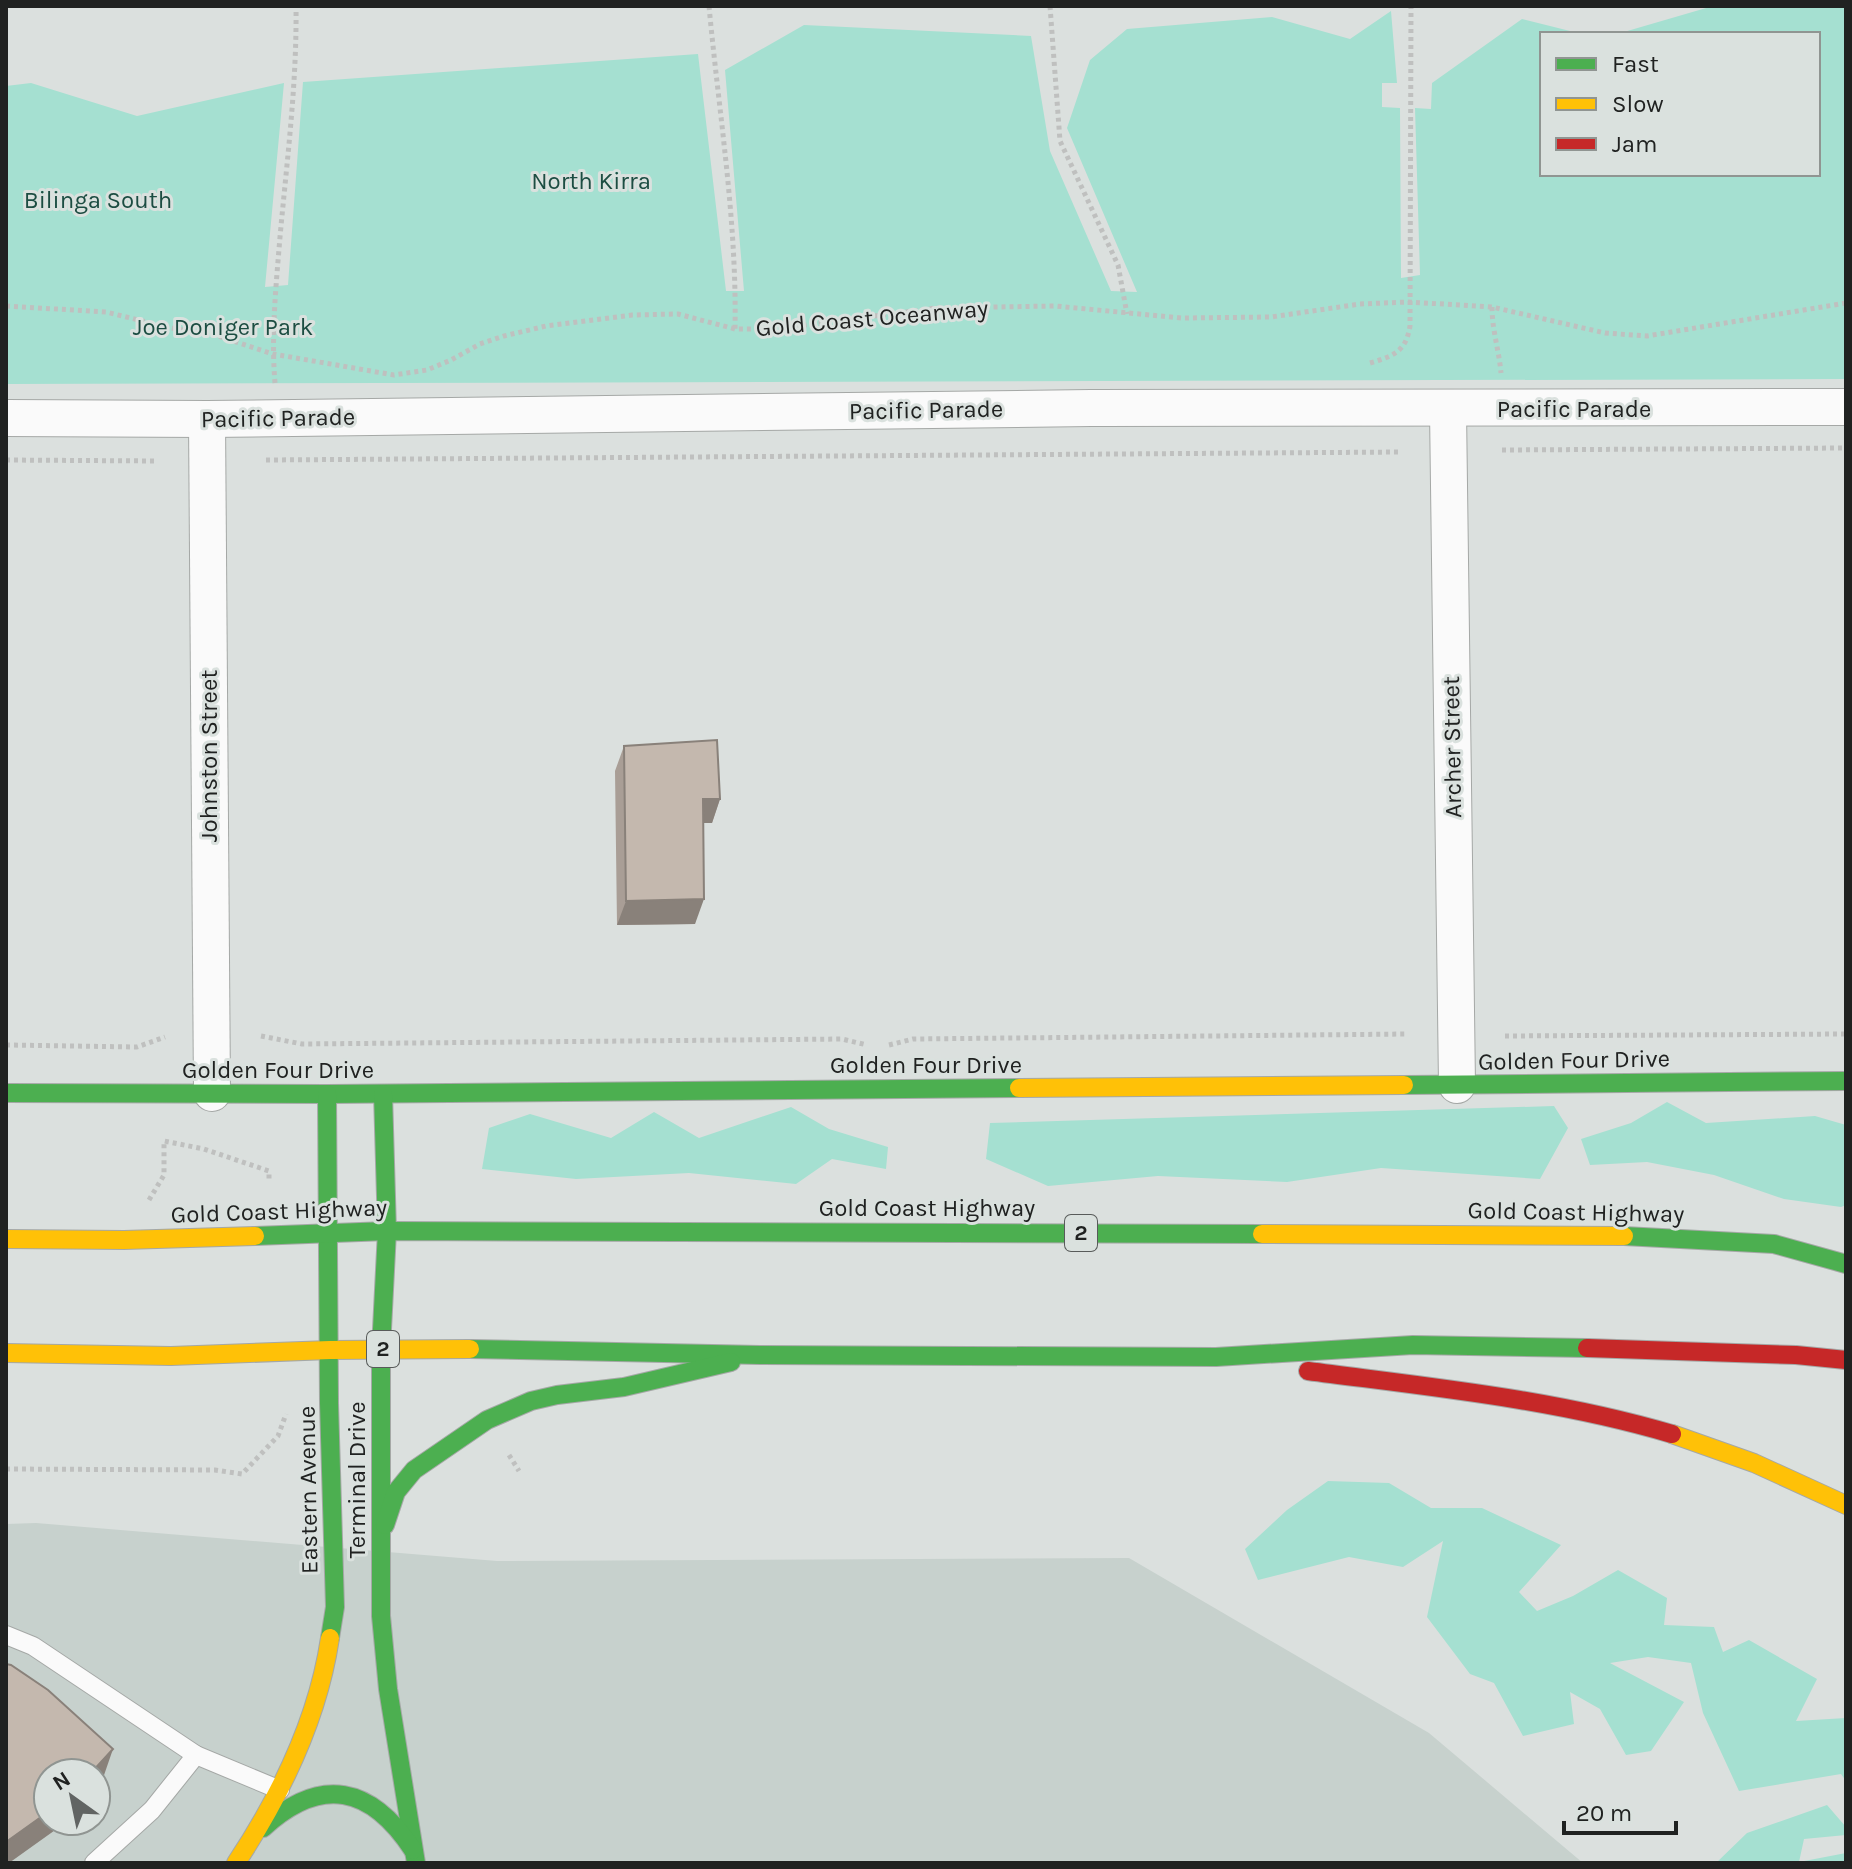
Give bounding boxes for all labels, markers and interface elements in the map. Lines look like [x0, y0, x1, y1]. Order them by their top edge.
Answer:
legend [1540, 32, 1820, 176]
text: Fast [1612, 50, 1659, 78]
text: Slow [1612, 90, 1664, 118]
text: Jam [1612, 130, 1657, 158]
park label: North Kirra [531, 167, 651, 195]
park label: Bilinga South [24, 186, 172, 214]
street label: Gold Coast Oceanway [755, 294, 989, 342]
park label: Joe Doniger Park [133, 313, 313, 341]
street label: Pacific Parade [849, 395, 1003, 425]
street label: Pacific Parade [1497, 395, 1651, 423]
street label: Pacific Parade [201, 403, 355, 433]
street label: Johnston Street [195, 670, 223, 842]
street label: Archer Street [1437, 676, 1467, 818]
street label: Golden Four Drive [1478, 1044, 1670, 1076]
street label: Golden Four Drive [830, 1051, 1022, 1079]
street label: Golden Four Drive [182, 1056, 374, 1084]
street label: Gold Coast Highway [170, 1193, 388, 1229]
street label: Gold Coast Highway [819, 1194, 1035, 1222]
street label: Gold Coast Highway [1467, 1196, 1685, 1228]
road number: 2 [1065, 1215, 1097, 1251]
road number: 2 [367, 1331, 399, 1367]
street label: Terminal Drive [343, 1402, 371, 1559]
street label: Eastern Avenue [293, 1406, 323, 1574]
north arrow [32, 1757, 112, 1837]
text: N [48, 1766, 75, 1796]
scale bar [1564, 1785, 1676, 1835]
text: 20 m [1576, 1799, 1632, 1827]

